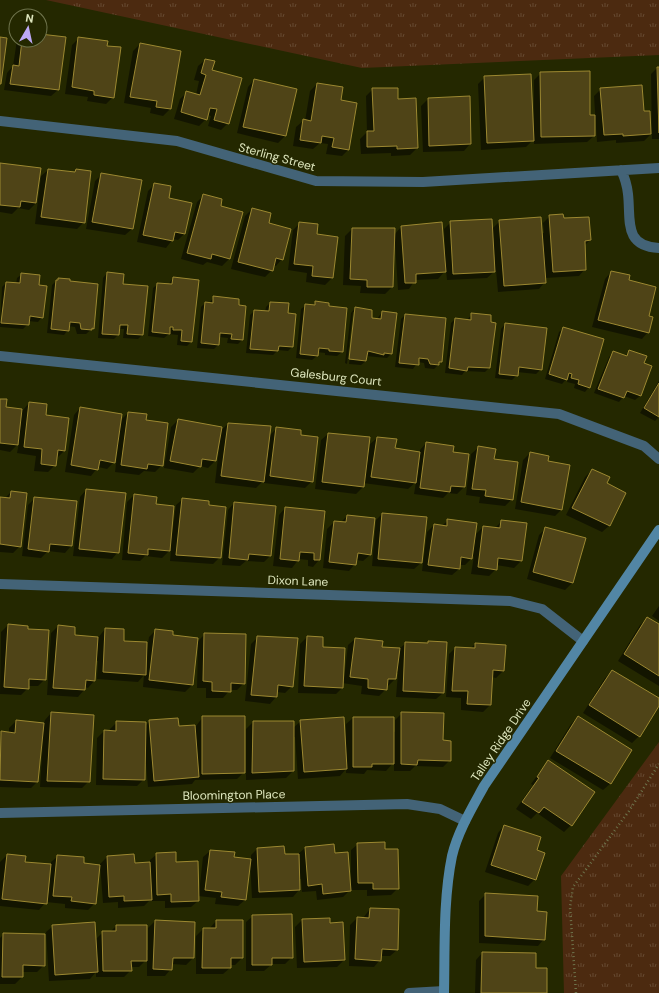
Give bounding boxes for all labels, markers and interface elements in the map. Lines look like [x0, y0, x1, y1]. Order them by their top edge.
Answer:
north arrow [8, 8, 48, 48]
text: N [25, 11, 35, 26]
street label: Sterling Street [237, 139, 318, 175]
street label: Galesburg Court [290, 364, 383, 390]
street label: Dixon Lane [267, 572, 329, 590]
street label: Talley Ridge Drive [467, 695, 535, 785]
street label: Bloomington Place [182, 786, 286, 804]

